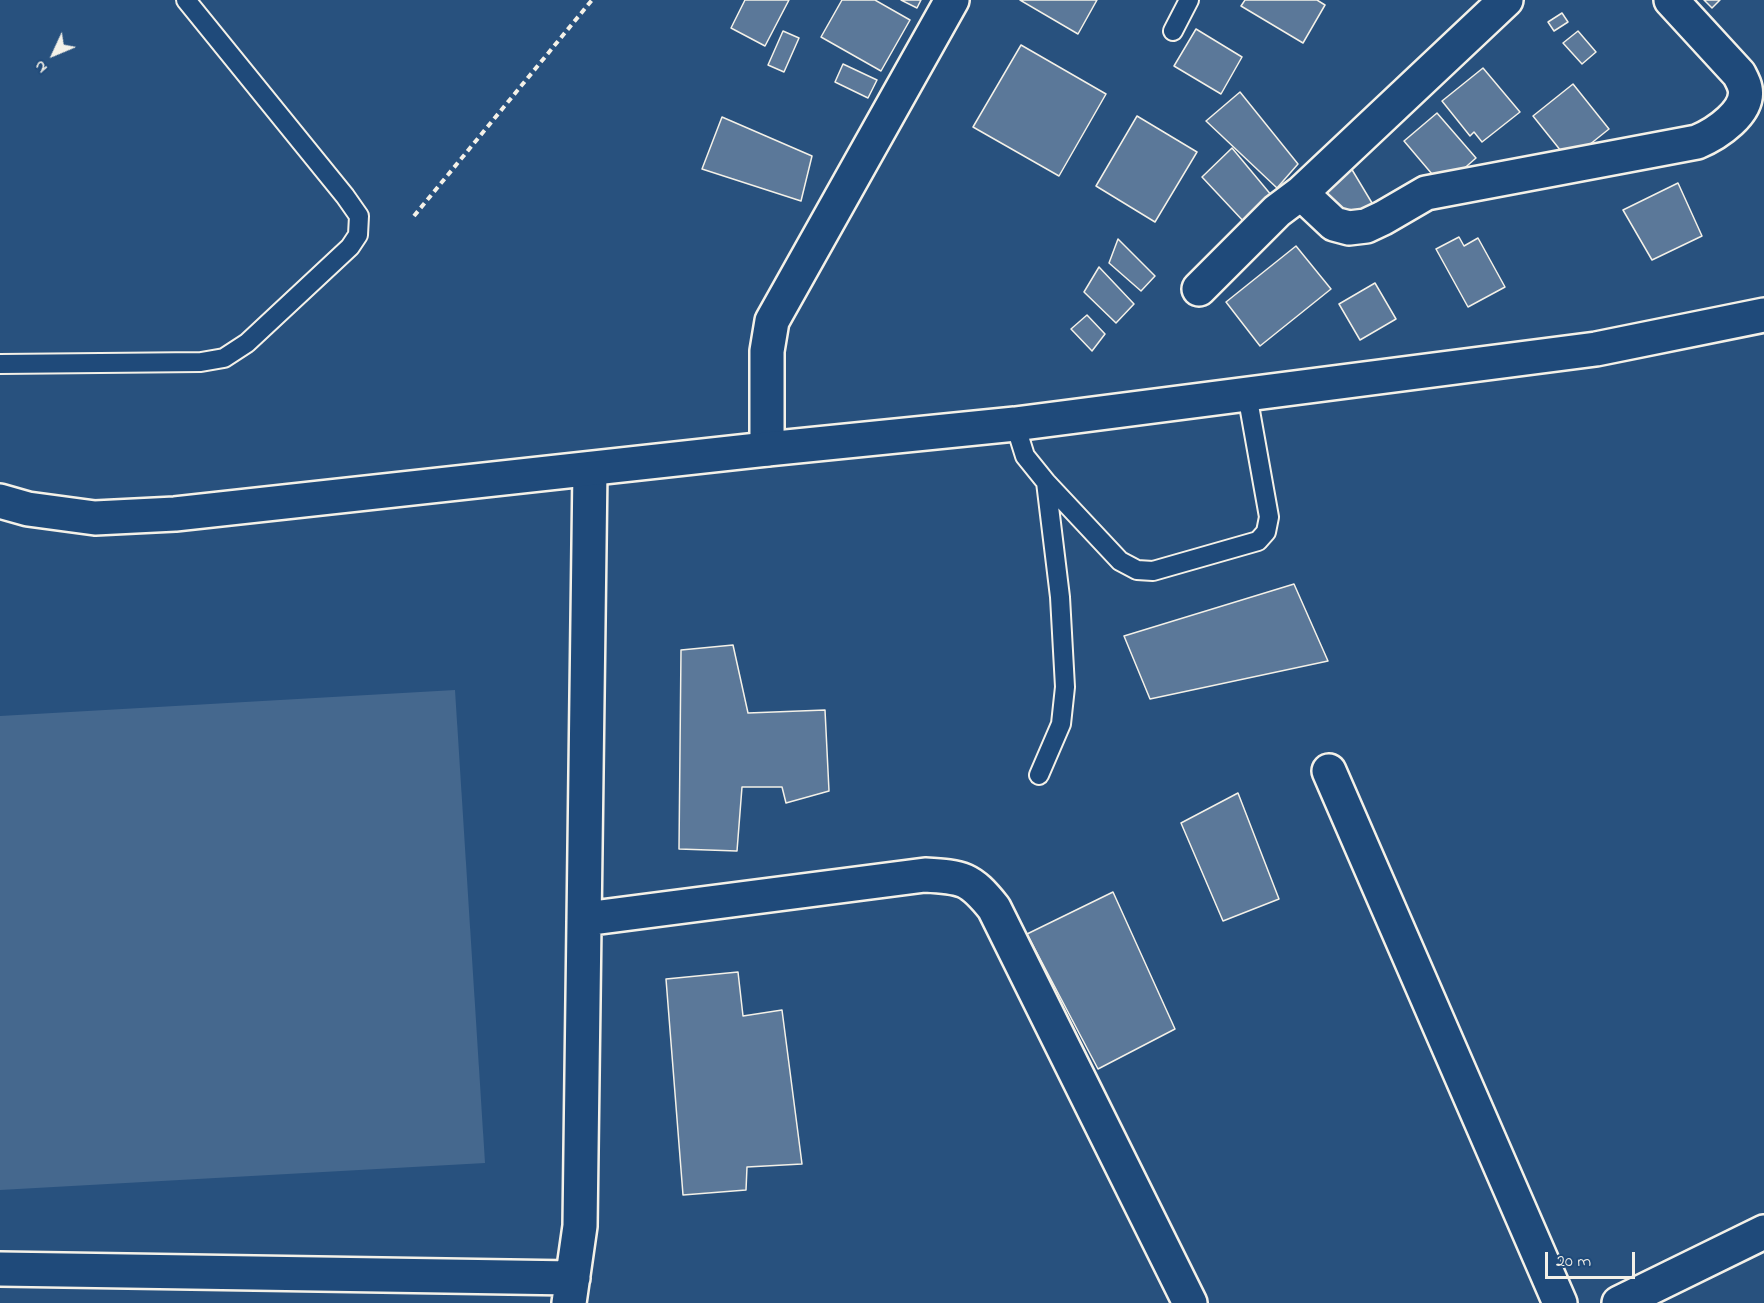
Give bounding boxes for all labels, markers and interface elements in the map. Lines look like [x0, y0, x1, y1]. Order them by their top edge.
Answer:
north arrow [24, 24, 84, 84]
text: N [29, 54, 53, 79]
scale bar [1548, 1240, 1638, 1278]
text: 20 m [1556, 1249, 1591, 1275]

